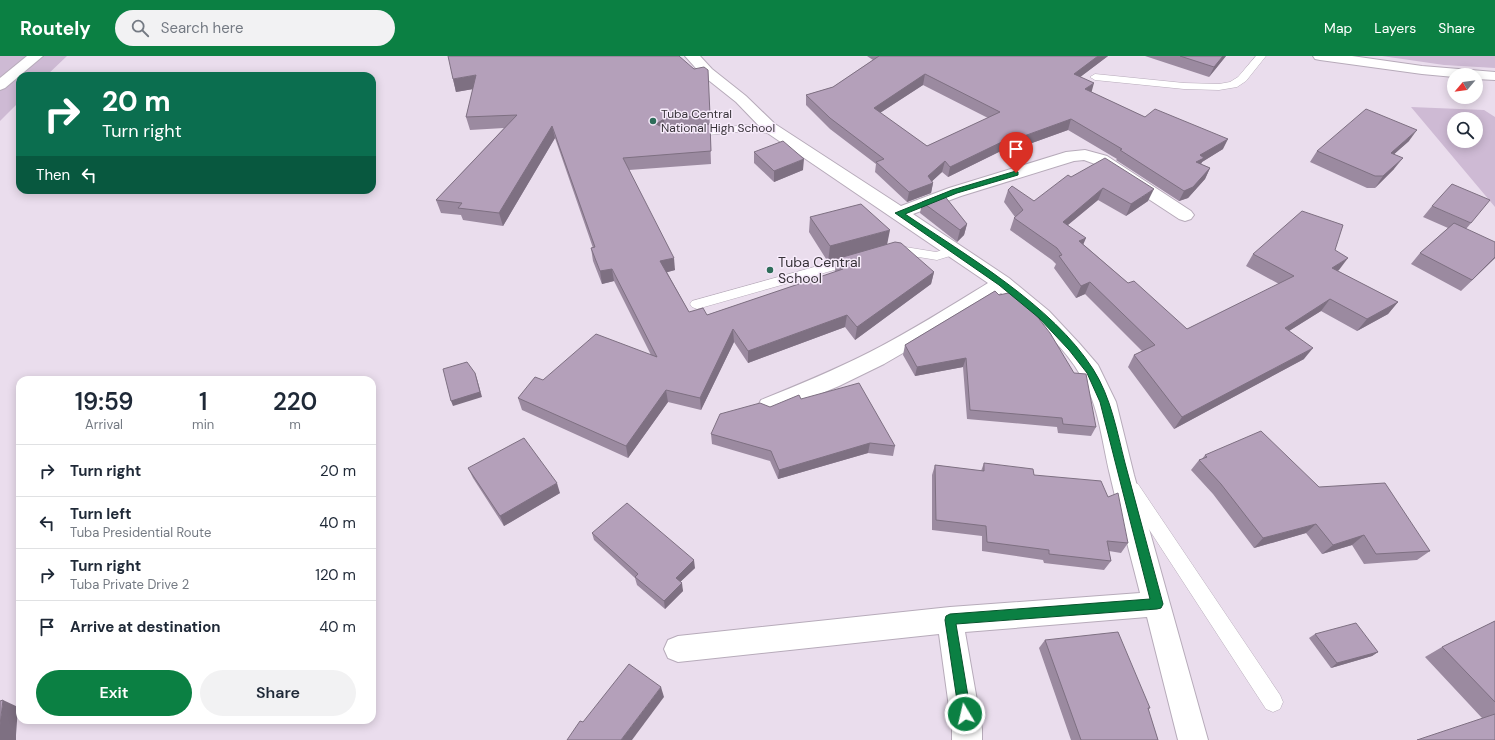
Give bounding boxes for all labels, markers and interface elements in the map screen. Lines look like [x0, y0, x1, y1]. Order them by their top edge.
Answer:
search box [115, 10, 395, 46]
text: Routely [20, 16, 91, 41]
icon: search [129, 17, 151, 39]
text: Search here [161, 18, 243, 38]
text: Map [1324, 19, 1352, 37]
text: Layers [1374, 19, 1416, 37]
text: Share [1438, 19, 1475, 37]
north arrow [1447, 68, 1483, 104]
map controls [1447, 68, 1483, 148]
text: 20 m [102, 83, 171, 120]
icon: right [36, 88, 88, 140]
place label: Tuba Central National High School [661, 106, 775, 136]
button: search [1447, 112, 1483, 148]
marker: Tuba Central National High School [648, 116, 658, 126]
text: Turn right [102, 119, 182, 143]
pin [999, 132, 1033, 173]
icon: arrive [1005, 138, 1027, 160]
icon: left [78, 164, 100, 186]
text: Then [36, 165, 70, 185]
place label: Tuba Central School [778, 253, 861, 287]
marker: Tuba Central School [765, 265, 775, 275]
text: 19:59 [75, 386, 133, 417]
text: 1 [199, 386, 207, 417]
text: 220 [273, 386, 317, 417]
text: Arrival [85, 416, 123, 433]
text: min [192, 416, 214, 433]
text: m [289, 416, 301, 433]
icon: right [36, 460, 58, 482]
text: Turn right [70, 461, 141, 481]
text: 20 m [320, 461, 356, 481]
text: Turn left [70, 504, 131, 524]
icon: left [36, 512, 58, 534]
text: 40 m [319, 513, 356, 533]
text: Tuba Presidential Route [70, 524, 211, 541]
text: Turn right [70, 556, 141, 576]
icon: right [36, 564, 58, 586]
text: 120 m [315, 565, 356, 585]
text: Tuba Private Drive 2 [70, 576, 189, 593]
icon: arrive [36, 616, 58, 638]
text: Arrive at destination [70, 617, 221, 637]
text: 40 m [319, 617, 356, 637]
button: Exit [36, 670, 192, 716]
button: Share [200, 670, 356, 716]
position arrow [944, 693, 986, 735]

